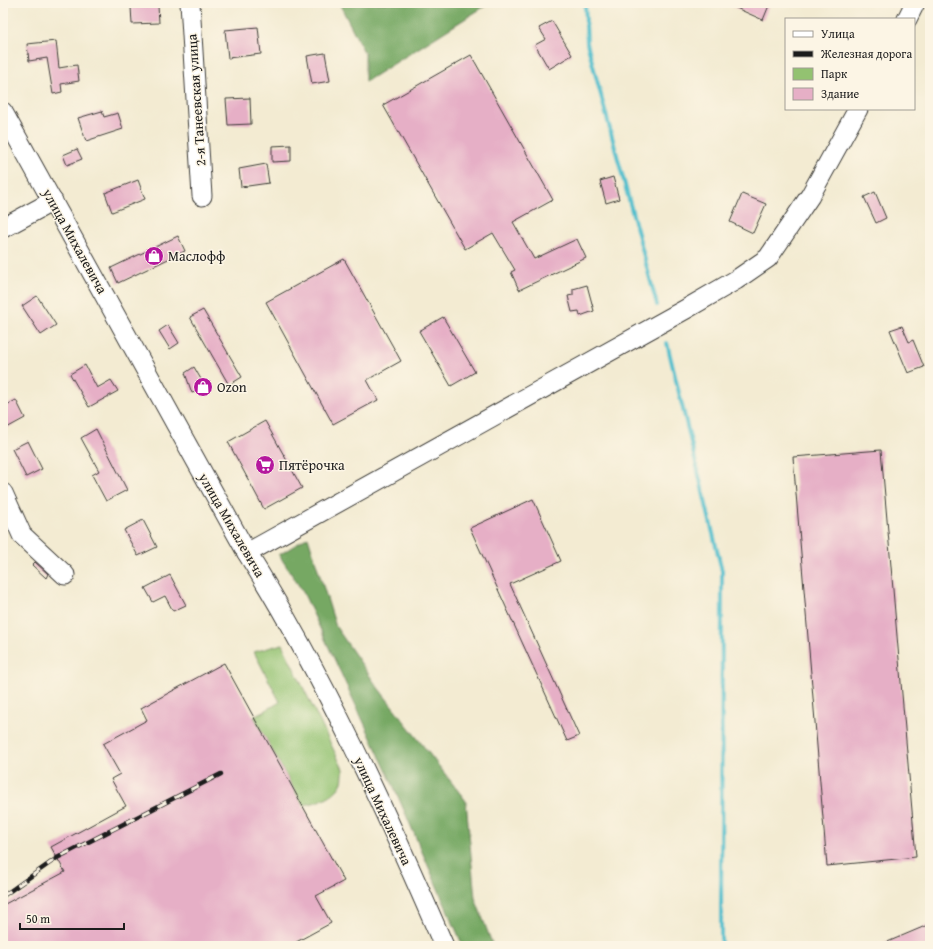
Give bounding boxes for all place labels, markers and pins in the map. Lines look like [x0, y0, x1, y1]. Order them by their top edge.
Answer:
shop icon: Маслофф [143, 245, 165, 267]
place label: Маслофф [168, 246, 225, 266]
shop icon: Ozon [192, 376, 214, 398]
place label: Ozon [217, 377, 247, 397]
supermarket icon: Пятёрочка [254, 454, 276, 476]
place label: Пятёрочка [279, 455, 345, 475]

